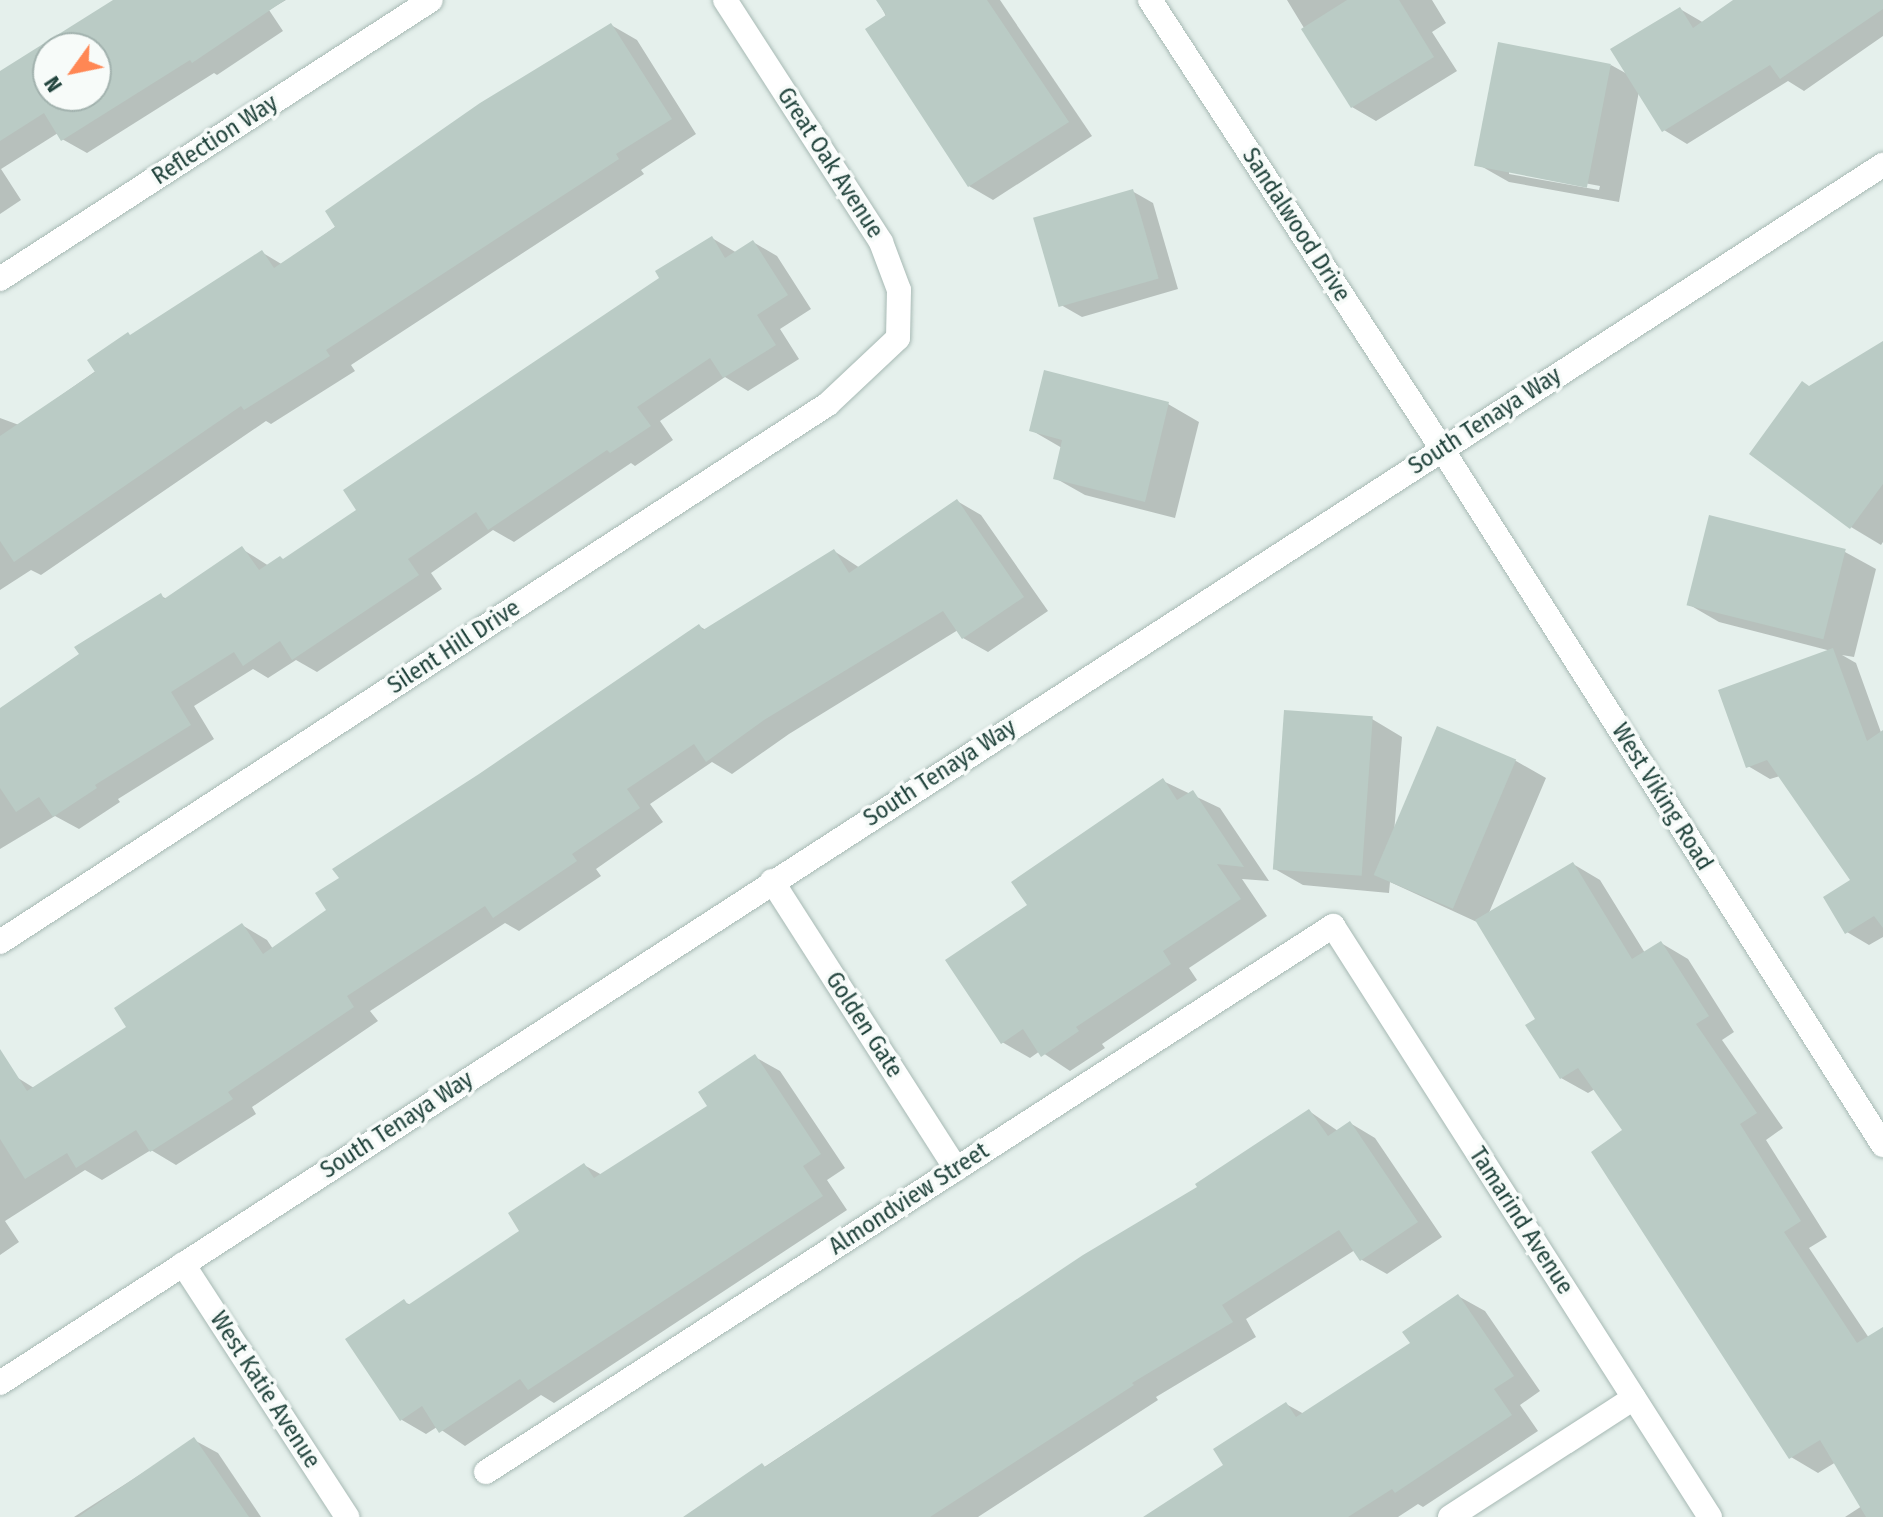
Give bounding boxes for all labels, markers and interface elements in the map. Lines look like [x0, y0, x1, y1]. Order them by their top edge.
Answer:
north arrow [32, 32, 112, 112]
text: N [38, 71, 68, 97]
street label: Great Oak Avenue [771, 82, 889, 244]
street label: Reflection Way [147, 89, 283, 191]
street label: Sandalwood Drive [1236, 143, 1356, 307]
street label: South Tenaya Way [1403, 361, 1567, 481]
street label: Silent Hill Drive [382, 594, 526, 700]
street label: South Tenaya Way [858, 713, 1022, 833]
street label: West Viking Road [1605, 718, 1719, 876]
street label: Golden Gate [819, 967, 909, 1083]
street label: South Tenaya Way [315, 1065, 479, 1185]
street label: Almondview Street [824, 1137, 994, 1261]
street label: Tamarind Avenue [1463, 1142, 1579, 1300]
street label: West Katie Avenue [204, 1306, 326, 1474]

